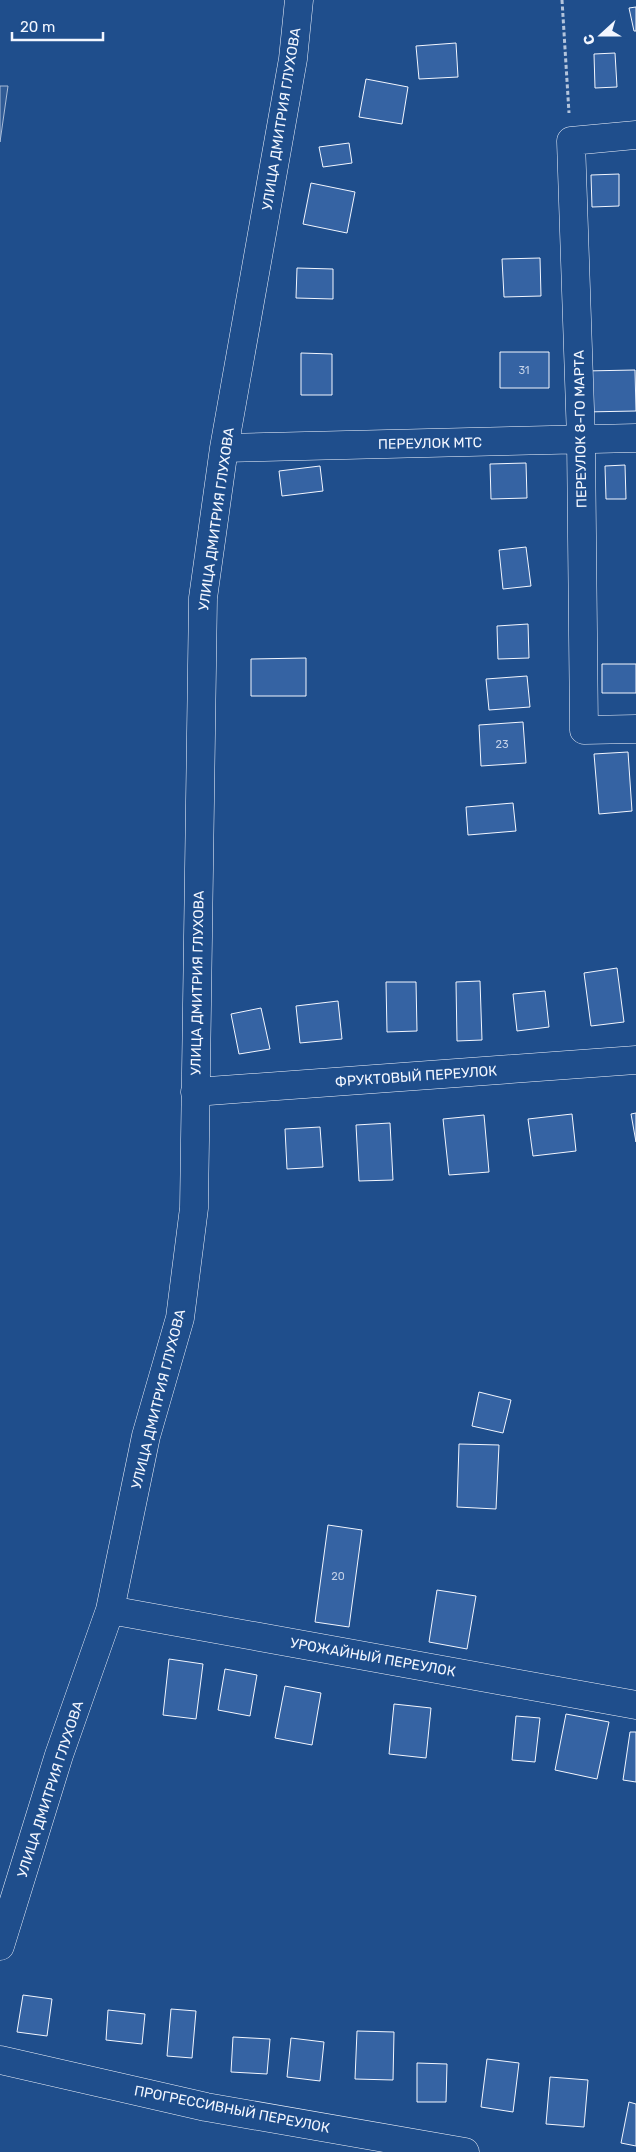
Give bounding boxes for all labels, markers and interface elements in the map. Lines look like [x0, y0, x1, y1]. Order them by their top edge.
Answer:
scale bar [12, 10, 104, 42]
north arrow [576, 10, 626, 60]
text: 20 m [20, 18, 55, 36]
street label: УЛИЦА ДМИТРИЯ ГЛУХОВА [259, 26, 304, 212]
text: С [580, 32, 599, 47]
street label: ПЕРЕУЛОК 8-ГО МАРТА [571, 349, 590, 508]
house number: 31 [518, 364, 530, 377]
street label: УЛИЦА ДМИТРИЯ ГЛУХОВА [195, 426, 238, 612]
street label: ПЕРЕУЛОК МТС [378, 434, 482, 453]
house number: 23 [495, 738, 509, 751]
street label: УЛИЦА ДМИТРИЯ ГЛУХОВА [187, 890, 208, 1076]
street label: ФРУКТОВЫЙ ПЕРЕУЛОК [334, 1061, 498, 1091]
street label: УЛИЦА ДМИТРИЯ ГЛУХОВА [128, 1307, 189, 1491]
house number: 20 [331, 1570, 345, 1583]
street label: УРОЖАЙНЫЙ ПЕРЕУЛОК [289, 1634, 457, 1680]
street label: УЛИЦА ДМИТРИЯ ГЛУХОВА [14, 1698, 87, 1880]
street label: ПРОГРЕССИВНЫЙ ПЕРЕУЛОК [133, 2081, 331, 2137]

